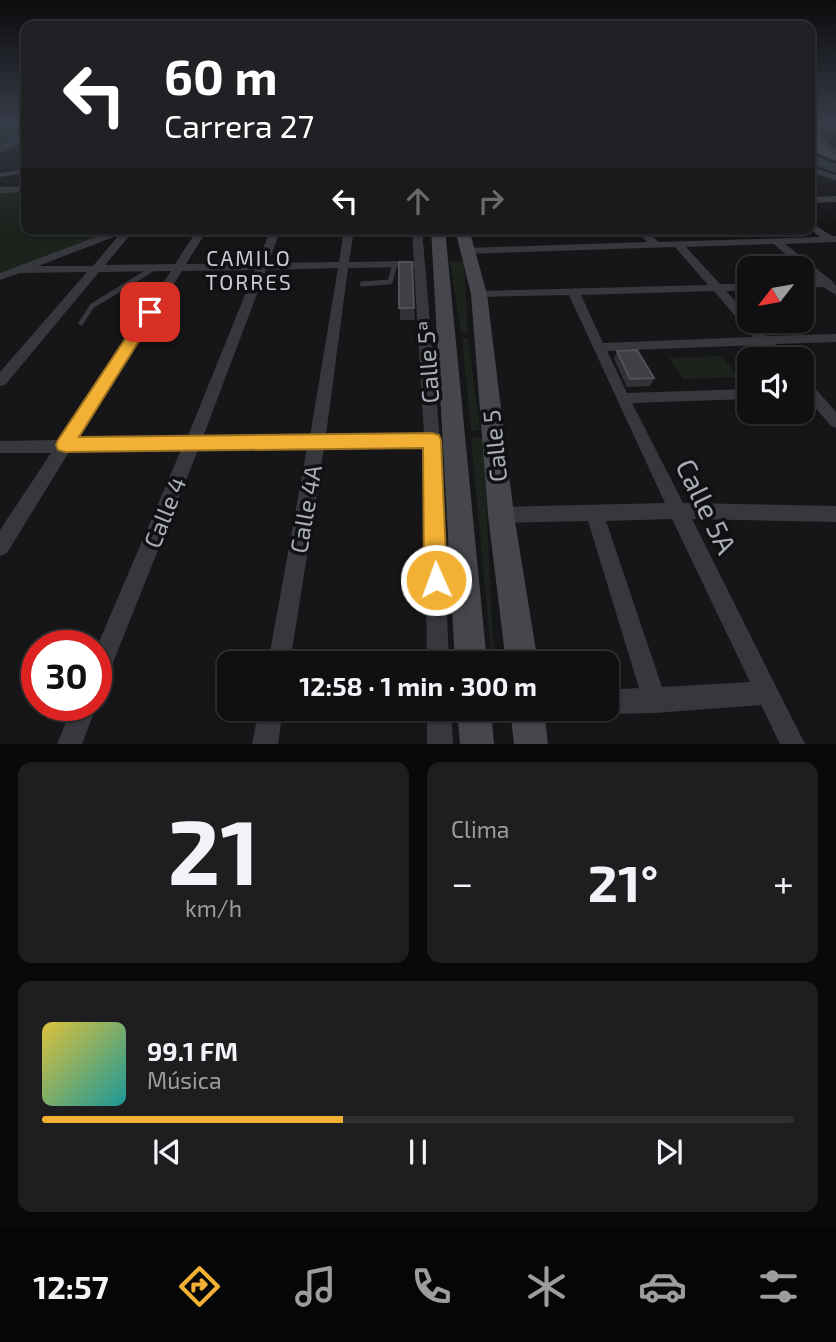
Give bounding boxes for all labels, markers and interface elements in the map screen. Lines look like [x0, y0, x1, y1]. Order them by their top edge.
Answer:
text: 60 m [164, 46, 278, 105]
icon: left [49, 49, 140, 140]
text: Carrera 27 [164, 106, 314, 144]
icon: left [326, 182, 364, 220]
icon: ahead [399, 182, 437, 220]
icon: right [472, 182, 510, 220]
district label: CAMILO TORRES [205, 245, 293, 294]
north arrow [737, 256, 814, 332]
map controls [737, 256, 814, 424]
pin [120, 282, 180, 342]
icon: arrive [131, 293, 169, 331]
street label: Calle 5ª [410, 320, 444, 404]
button: sound [737, 347, 814, 424]
street label: Calle 5 [476, 409, 512, 483]
street label: Calle 5A [669, 453, 745, 560]
street label: Calle 4A [283, 463, 327, 555]
street label: Calle 4 [137, 472, 191, 552]
position arrow [399, 543, 473, 617]
speed limit sign: 30 [21, 630, 112, 721]
text: 12:58 · 1 min · 300 m [299, 670, 537, 701]
text: 21 [167, 794, 260, 903]
text: Clima [451, 815, 509, 843]
text: 21° [588, 850, 658, 912]
text: − [451, 859, 473, 905]
text: + [773, 859, 794, 905]
text: km/h [185, 894, 242, 922]
text: 99.1 FM [147, 1035, 238, 1066]
text: Música [147, 1066, 222, 1094]
icon: previous [148, 1133, 186, 1171]
icon: pause [399, 1133, 437, 1171]
icon: next [650, 1133, 688, 1171]
icon: directions [175, 1262, 224, 1311]
icon: music [291, 1262, 340, 1311]
icon: phone [407, 1262, 456, 1311]
icon: climate [522, 1262, 571, 1311]
icon: car [638, 1262, 687, 1311]
icon: filters [754, 1262, 803, 1311]
text: 12:57 [33, 1267, 109, 1305]

